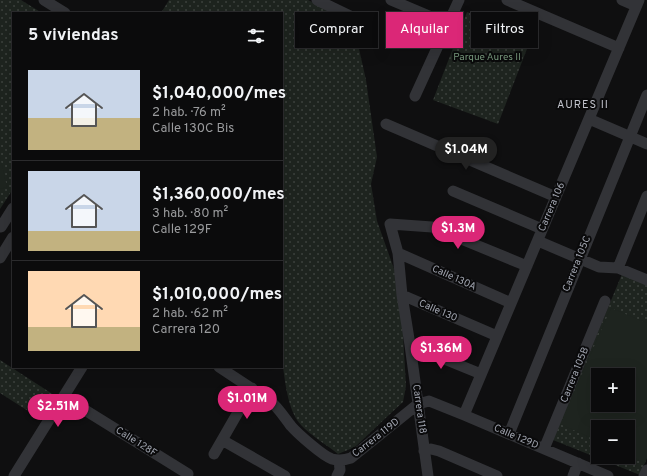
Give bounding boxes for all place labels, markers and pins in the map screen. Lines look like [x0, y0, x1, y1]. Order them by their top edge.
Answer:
pin: $1.04M [433, 137, 499, 171]
pin: $1.3M [430, 216, 486, 250]
pin: $1.36M [408, 336, 474, 370]
pin: $1.01M [214, 386, 280, 420]
pin: $2.51M [25, 394, 91, 428]

